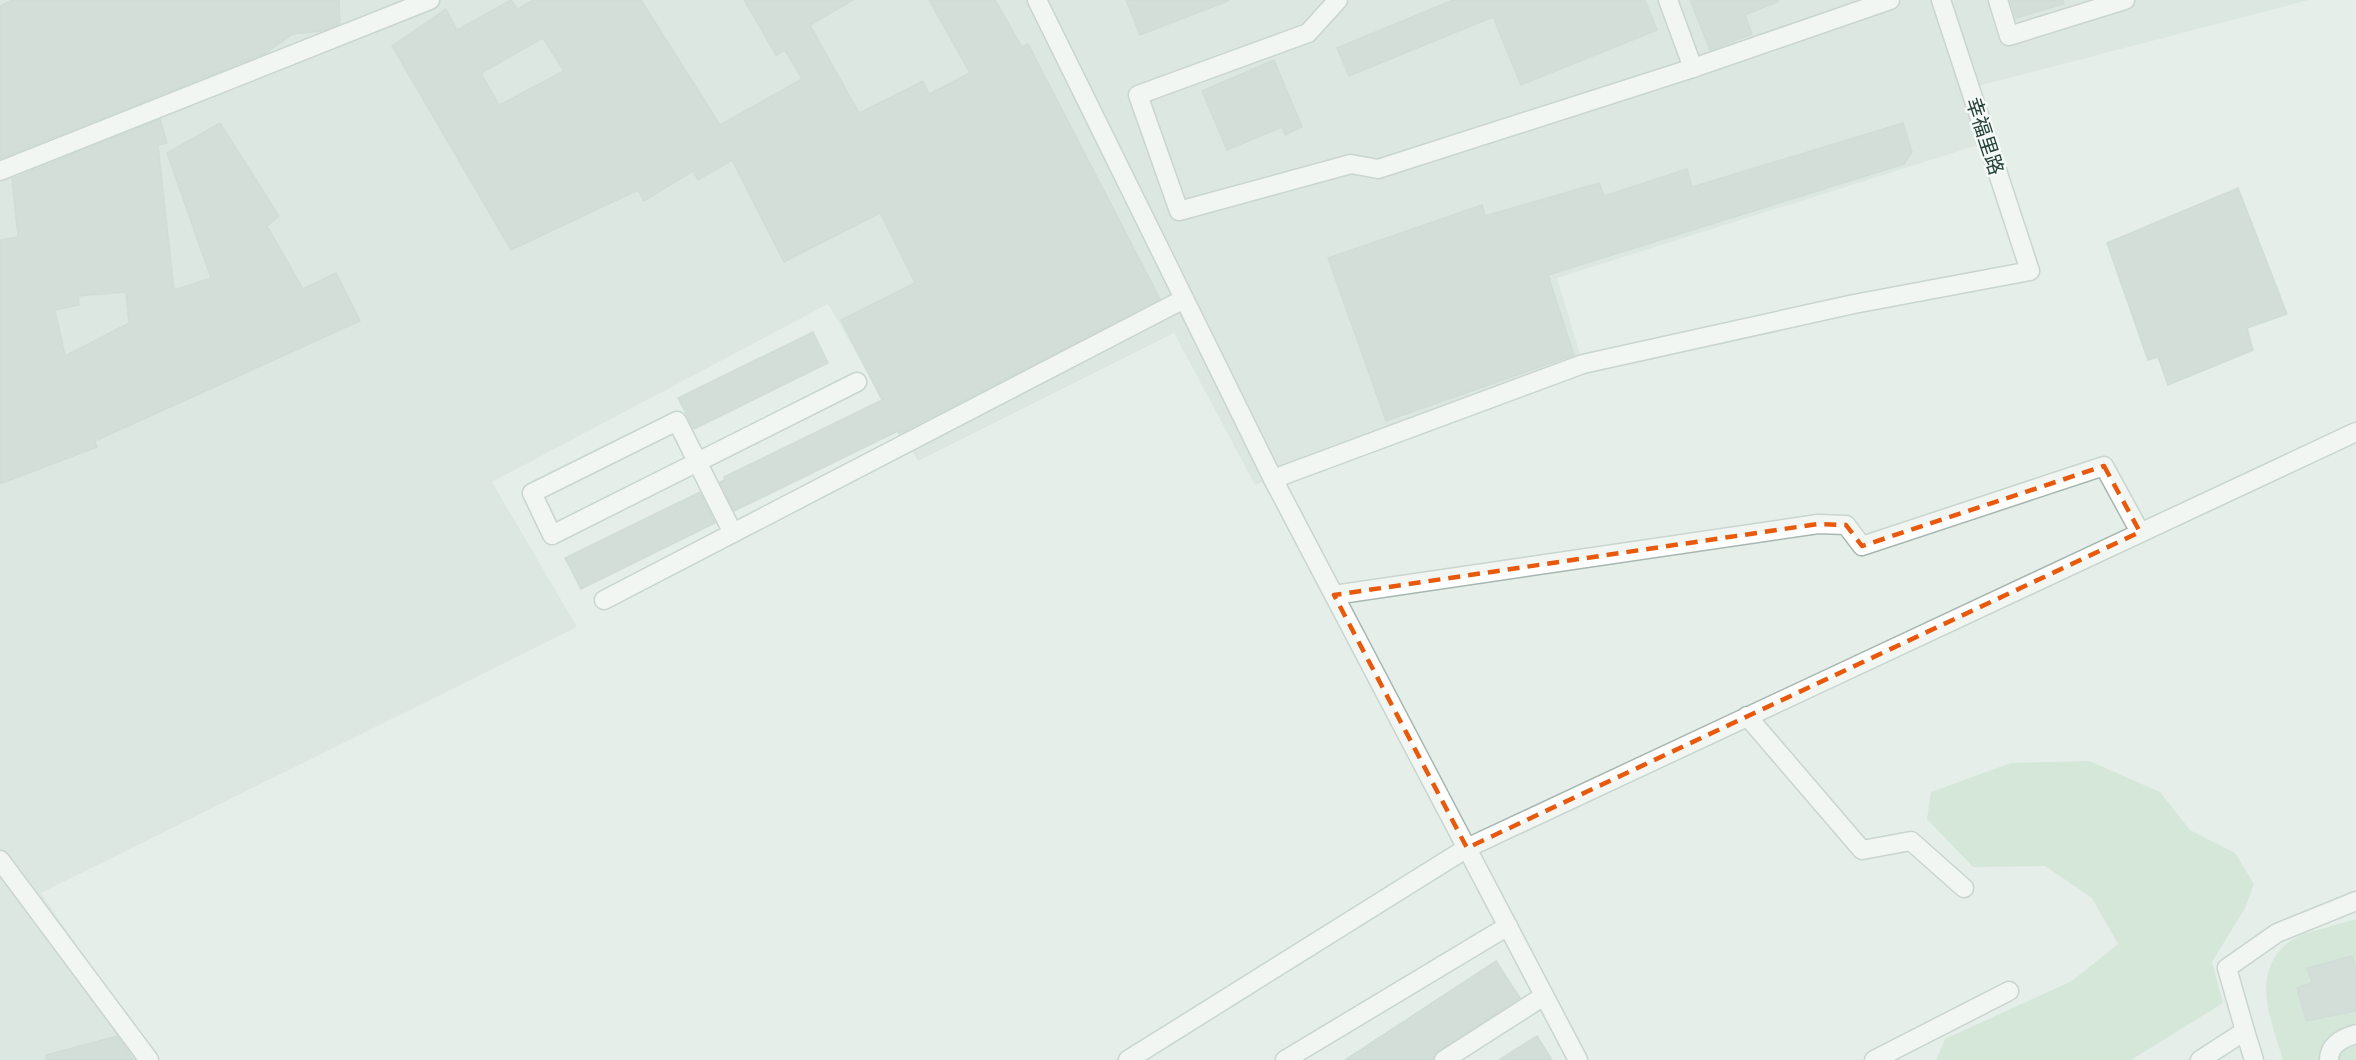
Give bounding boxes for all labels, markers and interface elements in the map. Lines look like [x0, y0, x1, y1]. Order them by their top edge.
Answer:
street label: 幸福里路 [1960, 94, 2011, 178]

